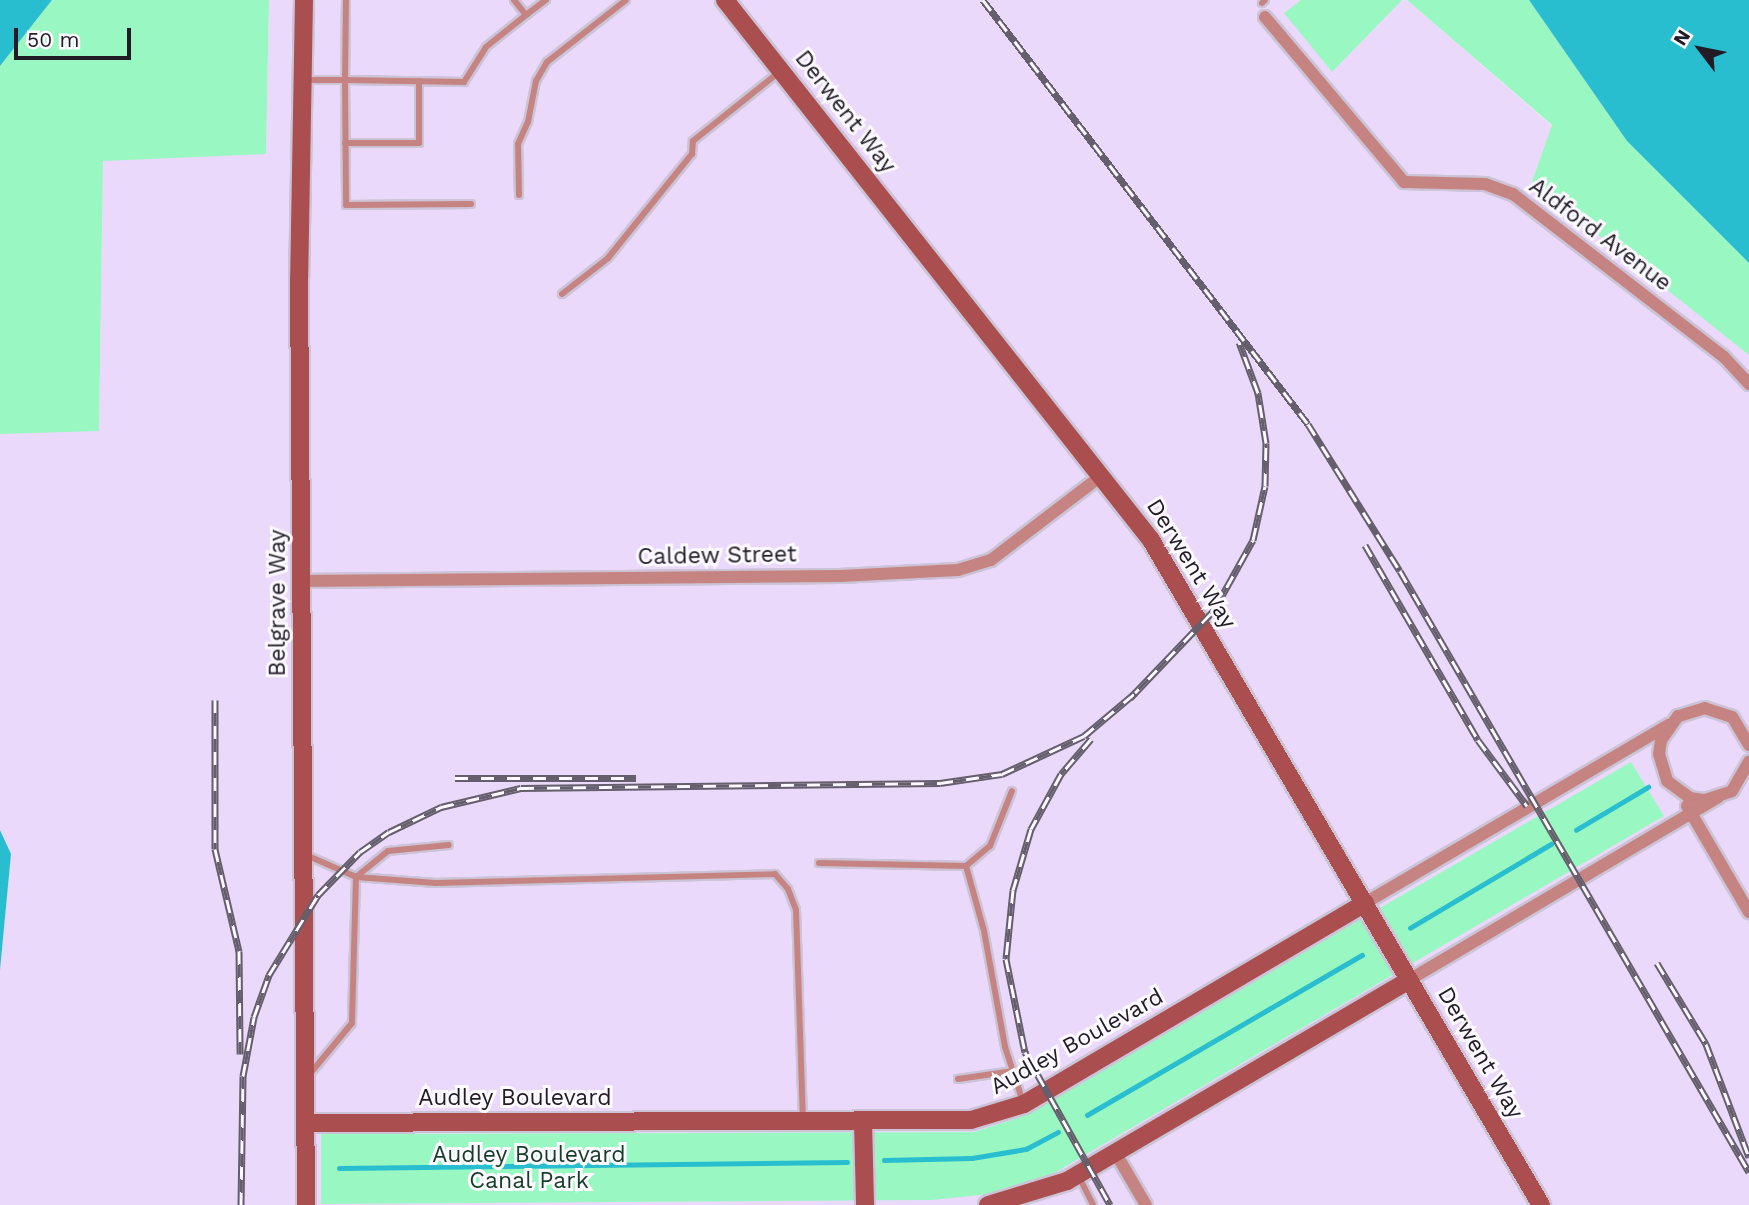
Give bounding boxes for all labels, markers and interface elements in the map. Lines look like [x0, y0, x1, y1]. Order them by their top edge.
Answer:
scale bar [18, 14, 135, 58]
north arrow [1665, 14, 1735, 84]
text: N [1668, 26, 1695, 50]
text: 50 m [27, 27, 79, 52]
street label: Derwent Way [788, 45, 902, 179]
street label: Aldford Avenue [1523, 172, 1677, 298]
street label: Derwent Way [1140, 494, 1242, 634]
street label: Belgrave Way [264, 529, 292, 677]
street label: Caldew Street [637, 541, 797, 571]
street label: Derwent Way [1431, 982, 1529, 1124]
street label: Audley Boulevard [985, 983, 1169, 1101]
street label: Audley Boulevard [418, 1084, 612, 1112]
park label: Audley Boulevard Canal Park [432, 1141, 626, 1195]

